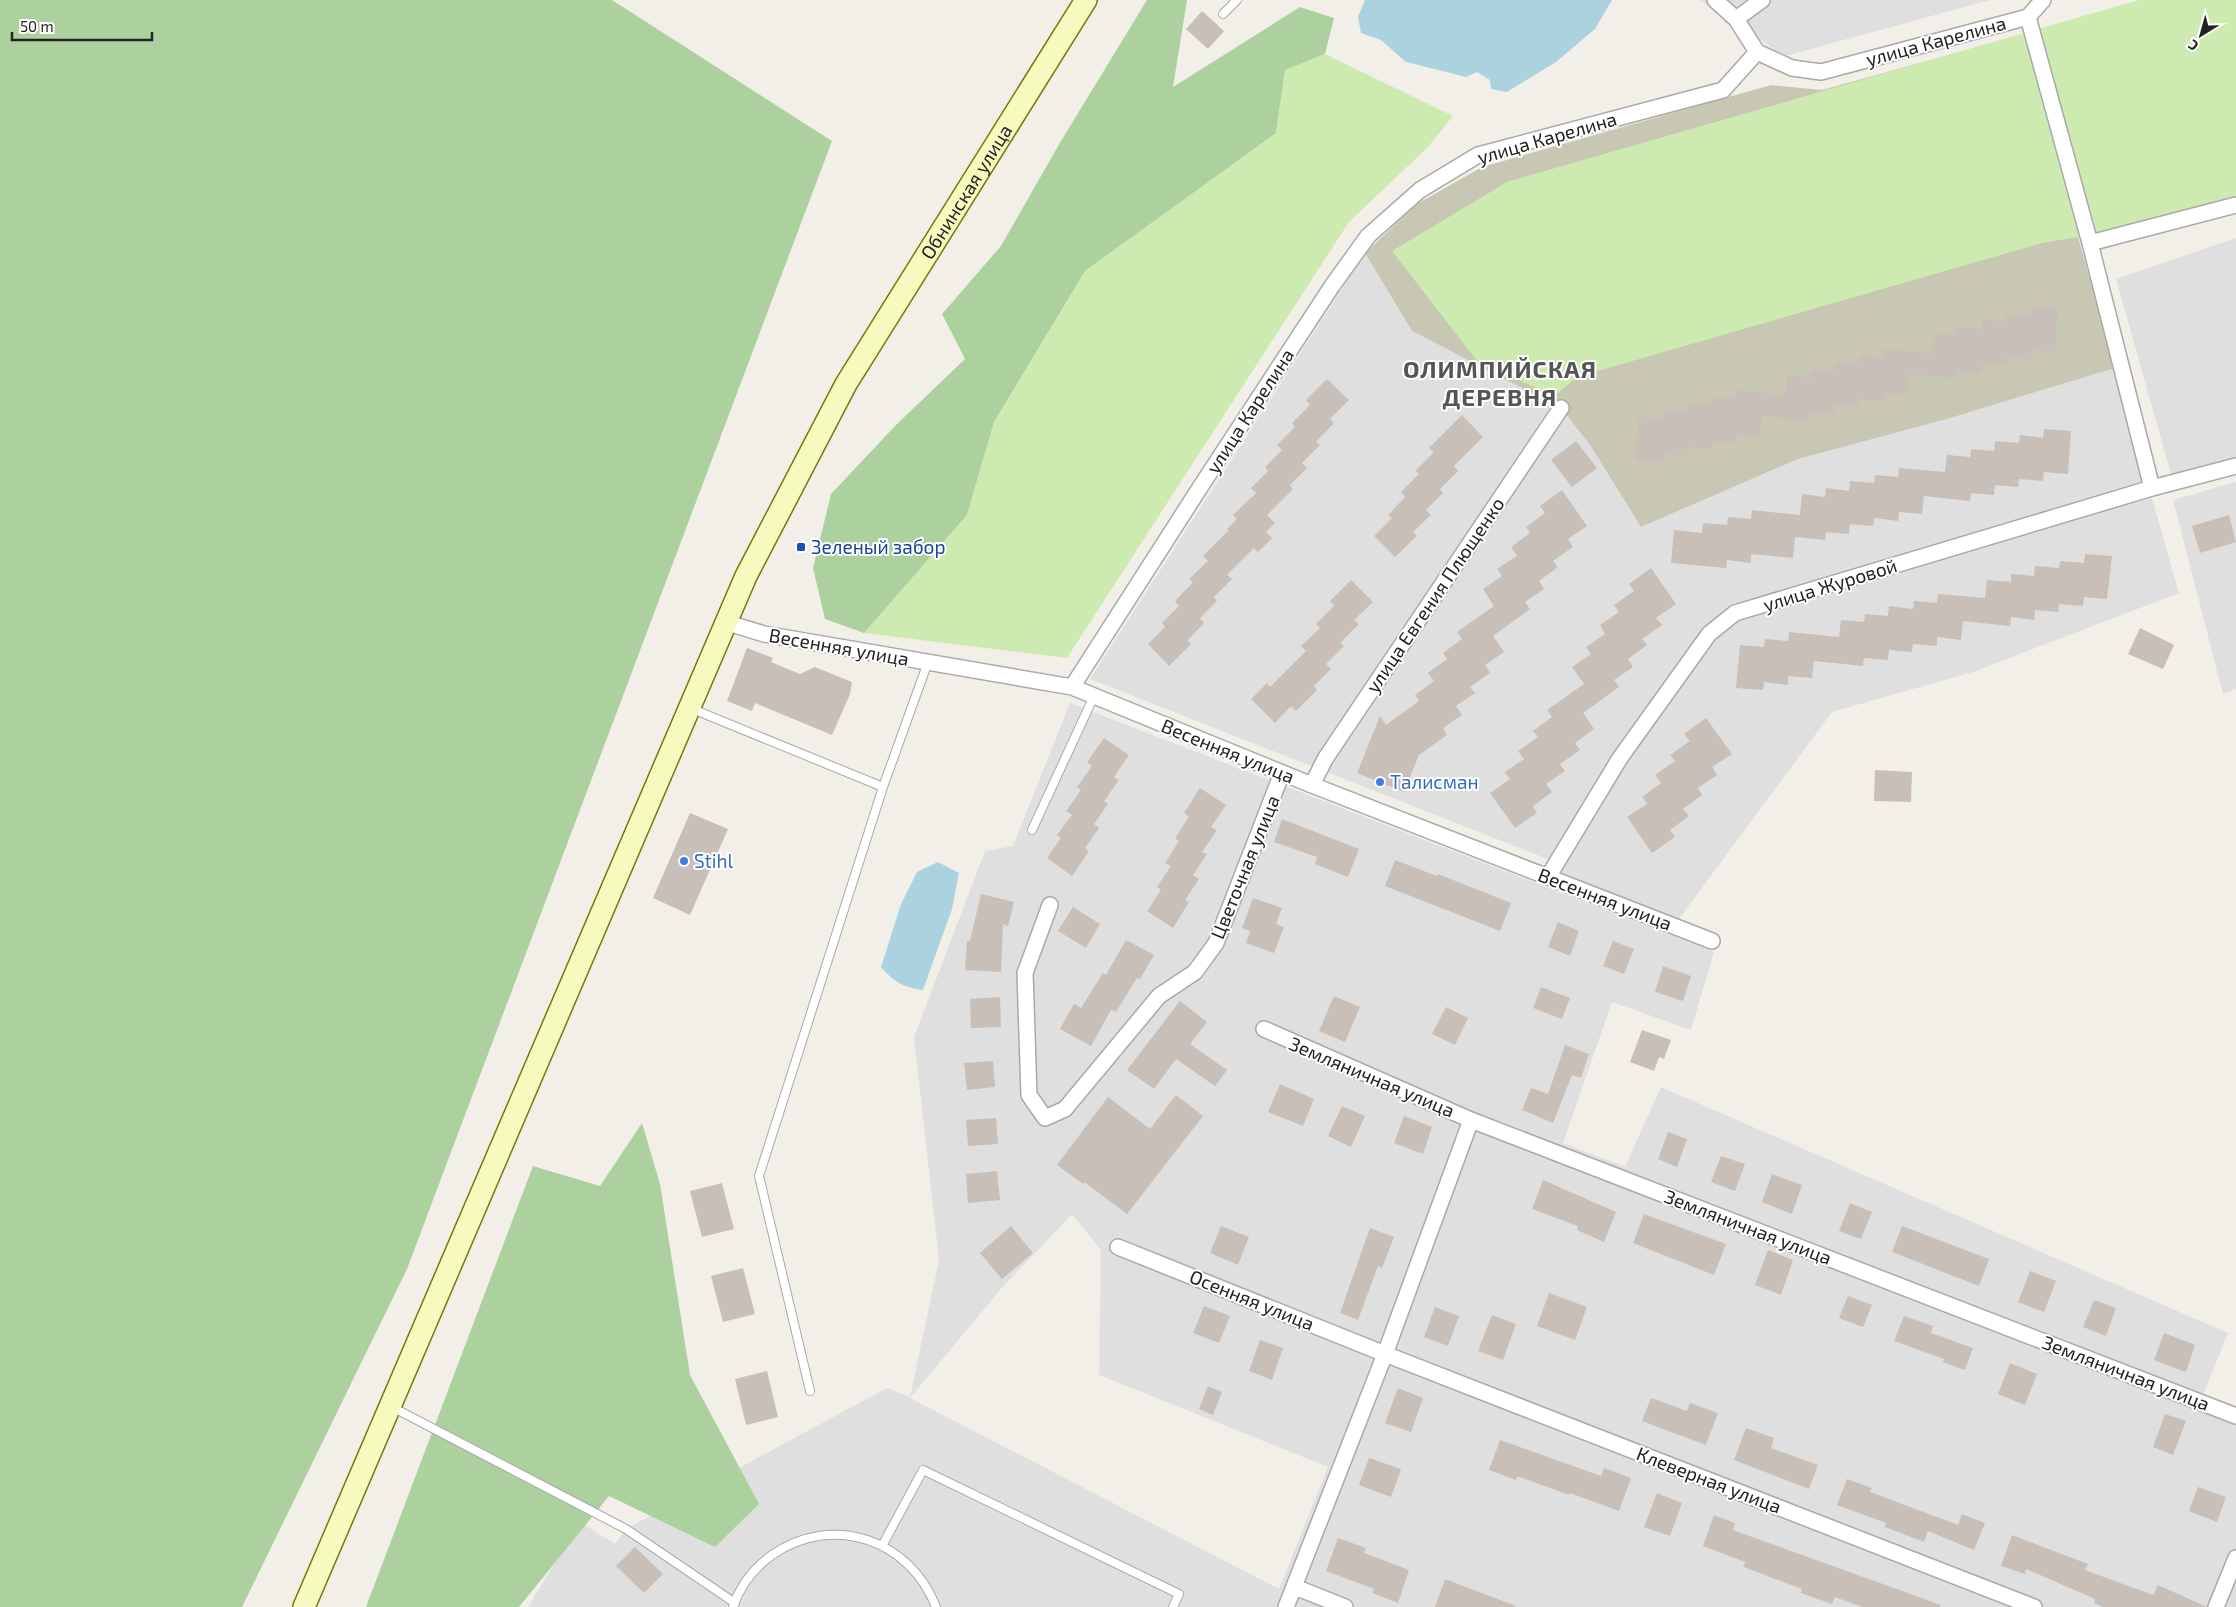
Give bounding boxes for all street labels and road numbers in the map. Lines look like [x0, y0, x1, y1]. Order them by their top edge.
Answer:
street label: улица Карелина [1863, 11, 2009, 71]
street label: улица Карелина [1475, 107, 1619, 169]
street label: Обнинская улица [915, 120, 1016, 263]
street label: улица Карелина [1201, 344, 1299, 478]
street label: улица Евгения Плющенко [1361, 493, 1509, 697]
street label: улица Журовой [1760, 553, 1900, 617]
street label: Весенняя улица [767, 623, 911, 671]
street label: Весенняя улица [1158, 713, 1298, 789]
street label: Цветочная улица [1205, 792, 1285, 942]
street label: Весенняя улица [1535, 862, 1675, 936]
street label: Земляничная улица [1286, 1031, 1458, 1123]
street label: Земляничная улица [1661, 1184, 1835, 1270]
street label: Осенняя улица [1186, 1264, 1318, 1336]
street label: Земляничная улица [2039, 1330, 2213, 1416]
street label: Клеверная улица [1633, 1441, 1785, 1519]

